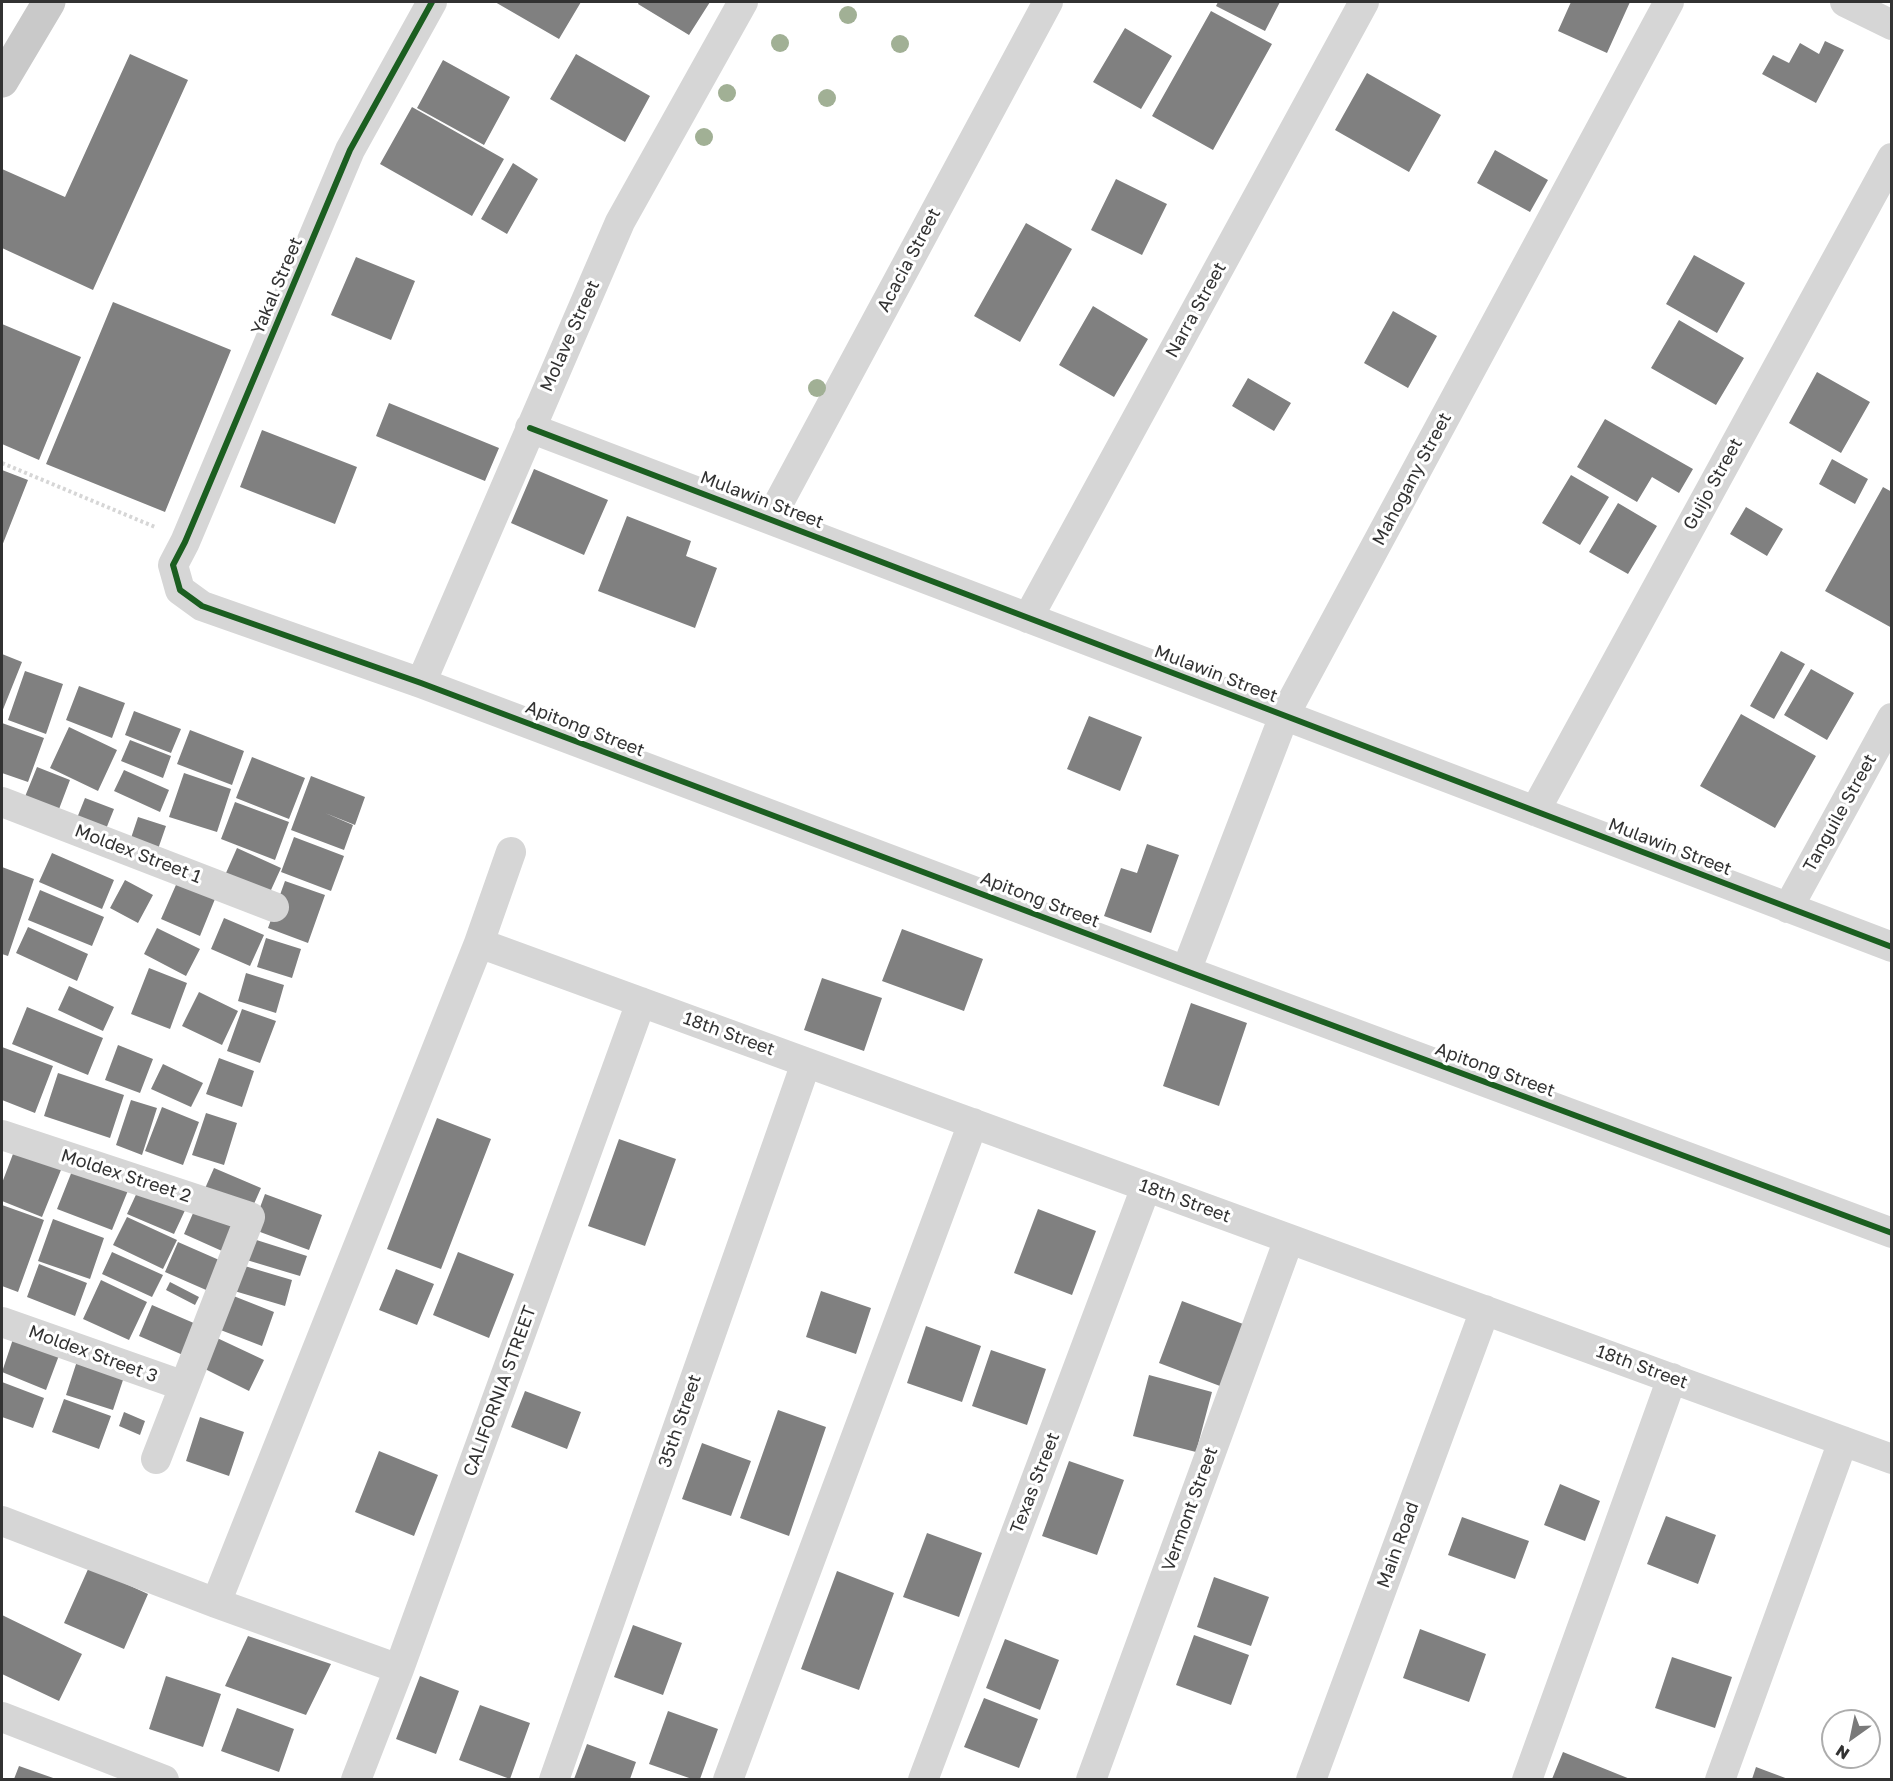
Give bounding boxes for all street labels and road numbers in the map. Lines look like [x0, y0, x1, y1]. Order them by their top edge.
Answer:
street label: Acacia Street [873, 204, 945, 316]
street label: Yakal Street [247, 234, 307, 338]
street label: Narra Street [1161, 259, 1231, 361]
street label: Molave Street [536, 277, 604, 395]
street label: Mahogany Street [1368, 409, 1456, 549]
street label: Guijo Street [1679, 434, 1747, 534]
street label: Mulawin Street [697, 467, 827, 533]
street label: Mulawin Street [1151, 641, 1281, 707]
street label: Apitong Street [522, 696, 648, 762]
street label: Tanguile Street [1799, 750, 1881, 876]
street label: Mulawin Street [1605, 814, 1735, 880]
street label: Moldex Street 1 [72, 820, 204, 888]
street label: Apitong Street [977, 867, 1103, 933]
street label: 18th Street [680, 1007, 778, 1061]
street label: Apitong Street [1432, 1038, 1558, 1102]
street label: Moldex Street 2 [58, 1145, 194, 1207]
street label: 18th Street [1136, 1174, 1234, 1228]
street label: CALIFORNIA STREET [459, 1303, 541, 1479]
street label: Moldex Street 3 [26, 1321, 160, 1387]
street label: 18th Street [1593, 1340, 1691, 1394]
street label: 35th Street [654, 1372, 706, 1470]
street label: Texas Street [1006, 1429, 1064, 1537]
street label: Vermont Street [1157, 1444, 1223, 1574]
street label: Main Road [1372, 1499, 1424, 1591]

